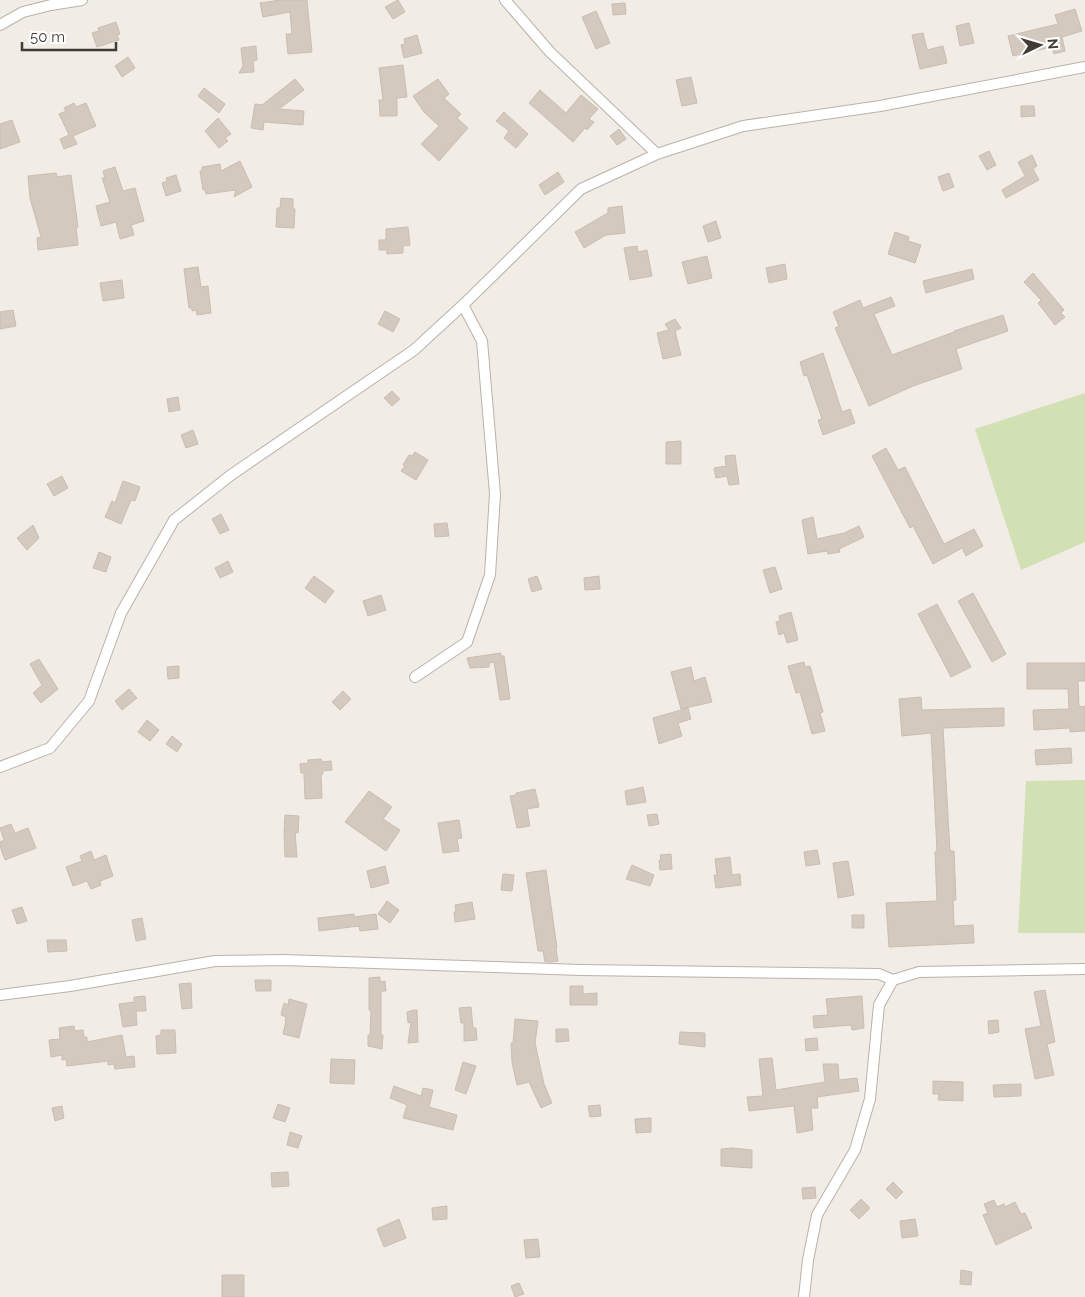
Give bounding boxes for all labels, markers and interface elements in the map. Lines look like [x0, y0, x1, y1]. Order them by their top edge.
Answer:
scale bar [22, 20, 116, 52]
north arrow [1015, 20, 1065, 70]
text: 50 m [30, 28, 65, 46]
text: N [1045, 38, 1061, 50]

